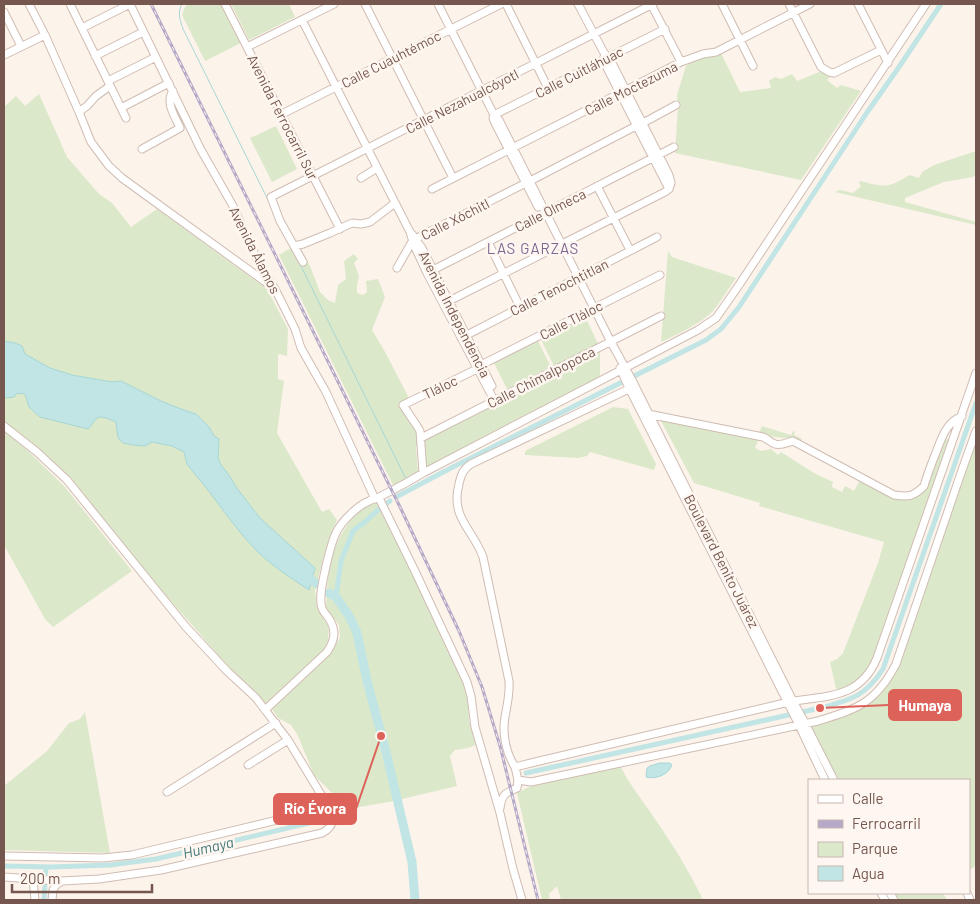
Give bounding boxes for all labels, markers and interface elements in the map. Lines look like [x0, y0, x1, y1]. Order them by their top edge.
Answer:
street label: Calle Cuauhtémoc [338, 27, 444, 91]
street label: Calle Cuitláhuac [532, 42, 626, 102]
street label: Avenida Ferrocarril Sur [244, 52, 322, 182]
street label: Calle Moctezuma [582, 57, 680, 119]
street label: Calle Nezahualcóyotl [403, 65, 521, 137]
street label: Calle Olmeca [512, 185, 588, 235]
street label: Calle Xóchitl [418, 195, 492, 243]
street label: Avenida Álamos [226, 204, 284, 297]
district label: LAS GARZAS [487, 239, 579, 257]
street label: Avenida Independencia [416, 248, 494, 380]
street label: Calle Tenochtitlan [507, 255, 611, 319]
street label: Calle Tláloc [537, 297, 605, 343]
street label: Calle Chimalpopoca [484, 342, 598, 412]
street label: Tláloc [420, 371, 460, 403]
street label: Boulevard Benito Juárez [681, 491, 763, 631]
callout: Humaya [889, 690, 961, 720]
text: Humaya [899, 696, 952, 714]
legend [808, 779, 970, 894]
text: Calle [852, 789, 884, 807]
callout: Río Évora [274, 794, 356, 824]
text: Río Évora [284, 799, 346, 817]
text: Ferrocarril [852, 814, 921, 832]
water label: Humaya [181, 832, 235, 862]
text: Parque [852, 839, 898, 857]
scale bar [12, 862, 152, 894]
text: Agua [852, 864, 885, 882]
text: 200 m [20, 869, 60, 887]

